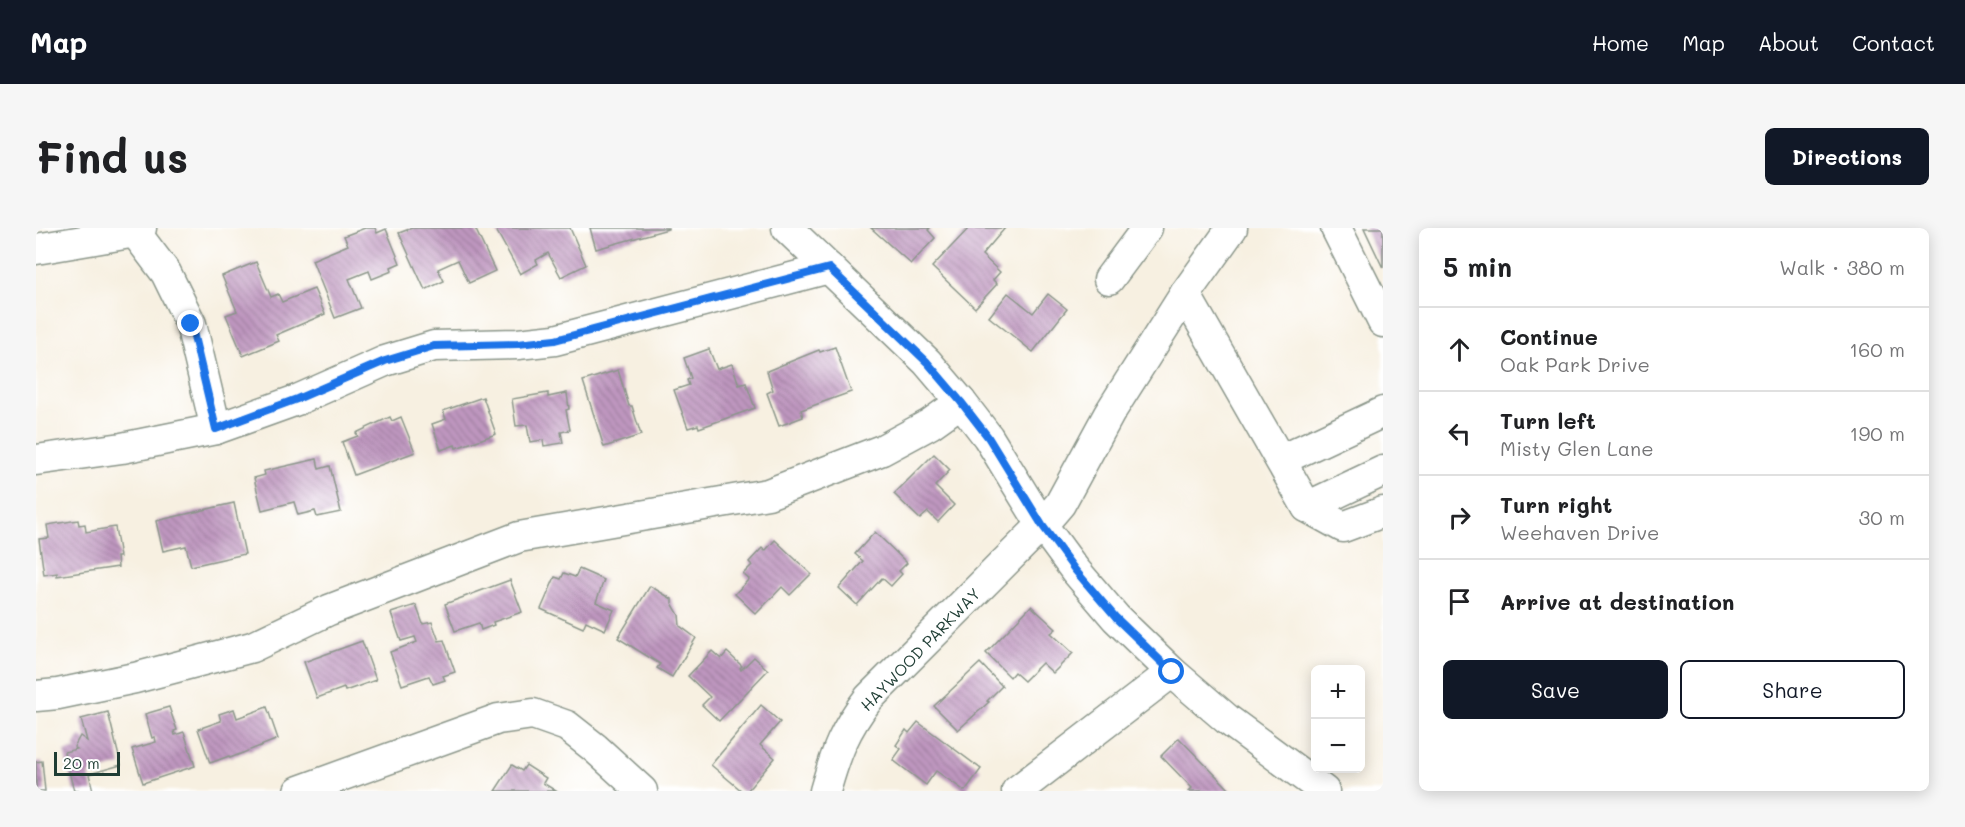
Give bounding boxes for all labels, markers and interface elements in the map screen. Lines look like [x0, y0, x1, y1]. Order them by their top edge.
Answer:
text: Map [30, 24, 87, 60]
text: Home [1592, 29, 1649, 56]
text: Map [1682, 29, 1725, 56]
text: About [1758, 29, 1819, 56]
text: Contact [1852, 29, 1935, 56]
button: Directions [1765, 128, 1929, 185]
text: Find us [36, 129, 188, 184]
text: 5 min [1443, 250, 1512, 284]
text: Walk · 380 m [1779, 254, 1905, 280]
route end [177, 310, 203, 336]
text: Continue [1500, 322, 1598, 351]
icon: ahead [1443, 333, 1476, 366]
text: 160 m [1849, 336, 1905, 362]
text: Oak Park Drive [1500, 351, 1650, 377]
text: Turn left [1500, 406, 1596, 435]
icon: left [1443, 417, 1476, 450]
text: 190 m [1850, 420, 1905, 446]
text: Misty Glen Lane [1500, 435, 1654, 461]
text: Turn right [1500, 490, 1612, 519]
icon: right [1443, 501, 1476, 534]
text: 30 m [1859, 504, 1905, 530]
text: Weehaven Drive [1500, 519, 1659, 545]
street label: HAYWOOD PARKWAY [856, 583, 984, 715]
icon: arrive [1443, 585, 1476, 618]
text: Arrive at destination [1500, 587, 1735, 616]
route start [1158, 658, 1184, 684]
button: Save [1443, 660, 1668, 719]
button: Share [1680, 660, 1905, 719]
map controls [1311, 665, 1365, 773]
button: + [1311, 665, 1365, 719]
button: − [1311, 719, 1365, 773]
scale bar [54, 749, 120, 776]
text: 20 m [63, 752, 100, 773]

